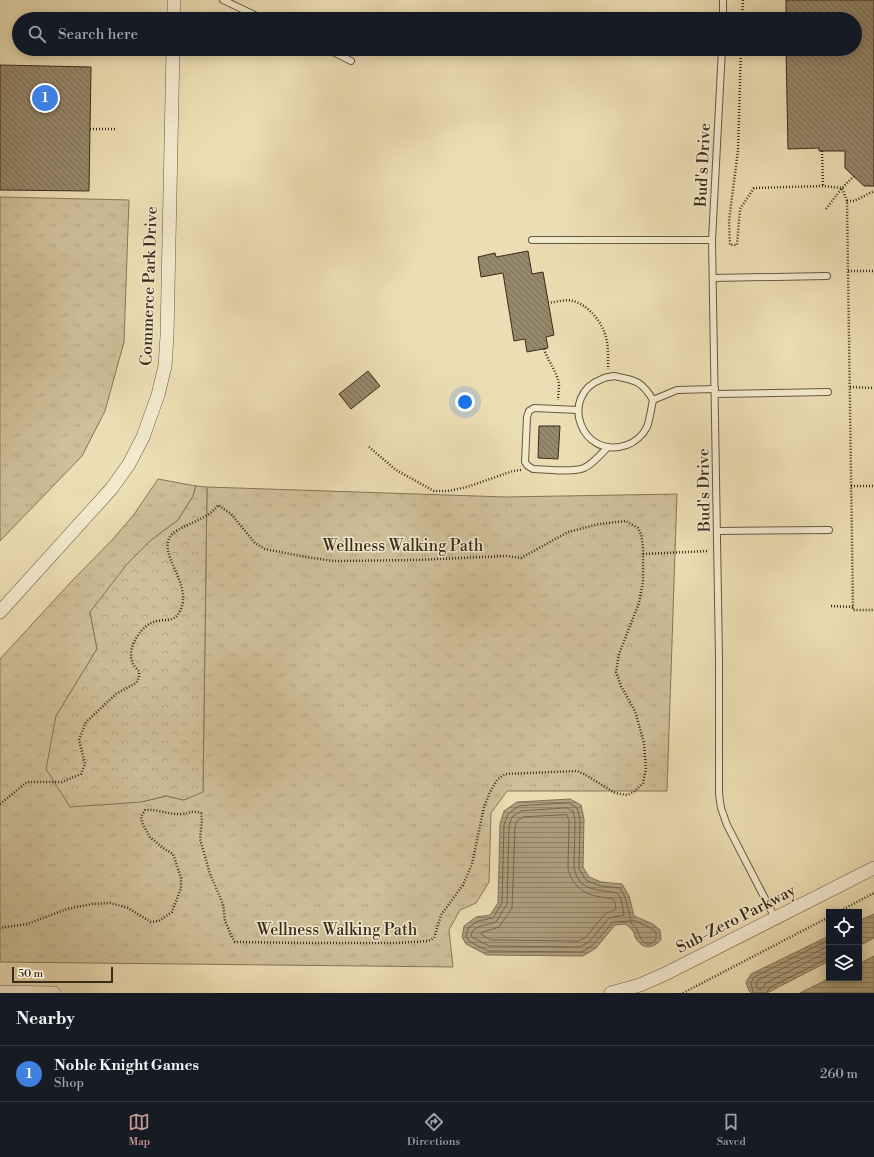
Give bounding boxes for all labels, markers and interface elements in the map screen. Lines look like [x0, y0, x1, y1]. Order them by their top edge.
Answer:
search box [12, 12, 862, 56]
icon: search [26, 23, 48, 45]
text: Search here [58, 25, 138, 44]
pin: 1 [32, 83, 58, 113]
street label: Bud's Drive [691, 122, 715, 209]
street label: Commerce Park Drive [136, 206, 162, 366]
your location [455, 392, 475, 412]
street label: Bud's Drive [693, 448, 715, 533]
street label: Wellness Walking Path [322, 536, 484, 556]
street label: Sub-Zero Parkway [673, 880, 799, 958]
map controls [826, 909, 862, 981]
button: locate [826, 909, 862, 945]
street label: Wellness Walking Path [256, 920, 418, 940]
button: layers [826, 945, 862, 981]
scale bar [12, 965, 113, 984]
text: 50 m [18, 967, 43, 981]
text: Nearby [16, 1008, 75, 1030]
text: Noble Knight Games [54, 1056, 199, 1075]
text: 1 [26, 1066, 32, 1082]
text: 260 m [820, 1066, 858, 1082]
text: Shop [54, 1075, 84, 1091]
tab: Map [128, 1111, 150, 1149]
tab: Directions [407, 1111, 460, 1149]
tab: Saved [717, 1111, 746, 1149]

